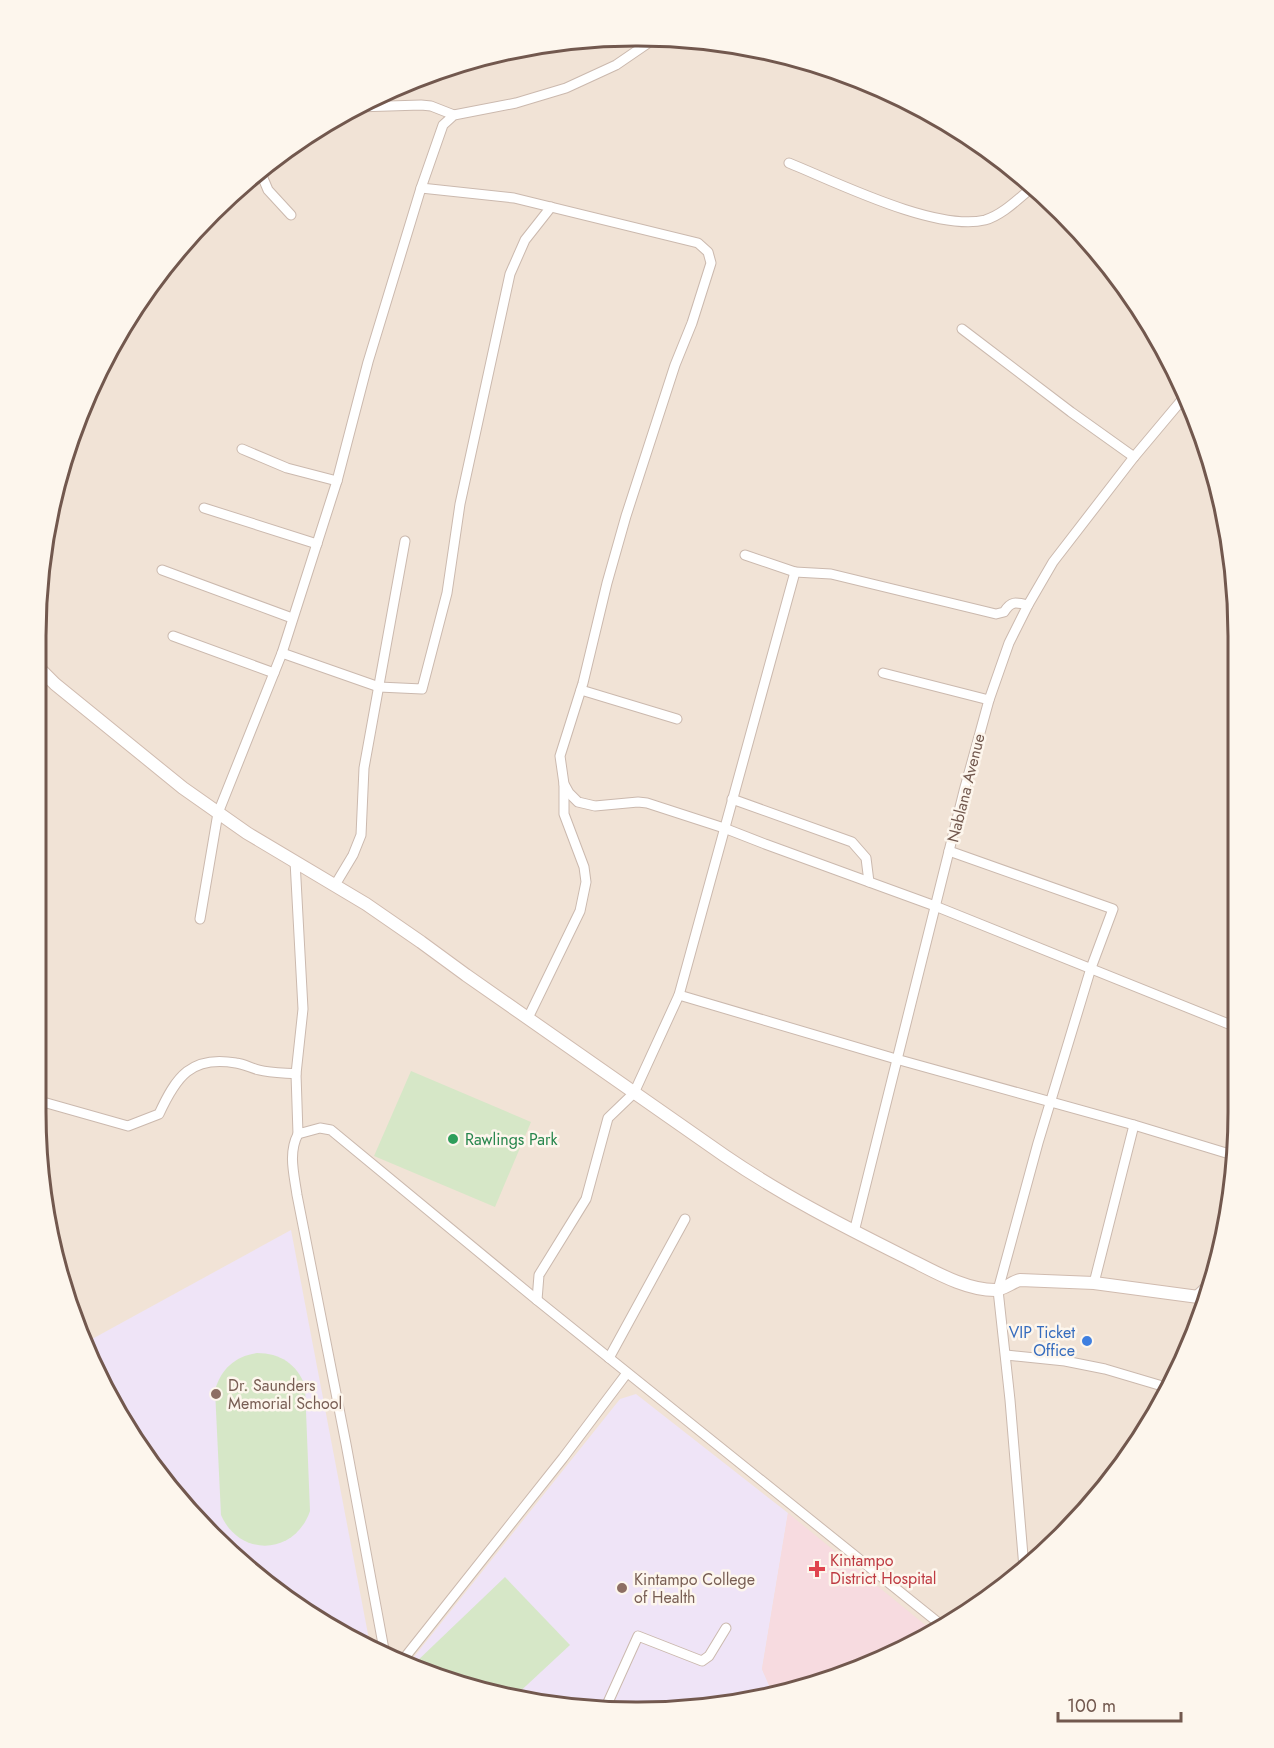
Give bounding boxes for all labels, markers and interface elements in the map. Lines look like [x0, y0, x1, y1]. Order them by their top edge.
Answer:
street label: Nablana Avenue [941, 731, 991, 845]
place label: Rawlings Park [465, 1128, 559, 1151]
marker: Rawlings Park [446, 1132, 460, 1146]
place label: VIP Ticket Office [1009, 1321, 1075, 1362]
marker: VIP Ticket Office [1080, 1334, 1094, 1348]
place label: Dr. Saunders Memorial School [228, 1374, 342, 1415]
marker: Dr. Saunders Memorial School [209, 1387, 223, 1401]
place label: Kintampo District Hospital [830, 1549, 936, 1590]
marker: Kintampo District Hospital [808, 1560, 826, 1578]
place label: Kintampo College of Health [634, 1568, 755, 1609]
marker: Kintampo College of Health [615, 1581, 629, 1595]
scale bar [1058, 1685, 1181, 1723]
text: 100 m [1067, 1693, 1116, 1719]

